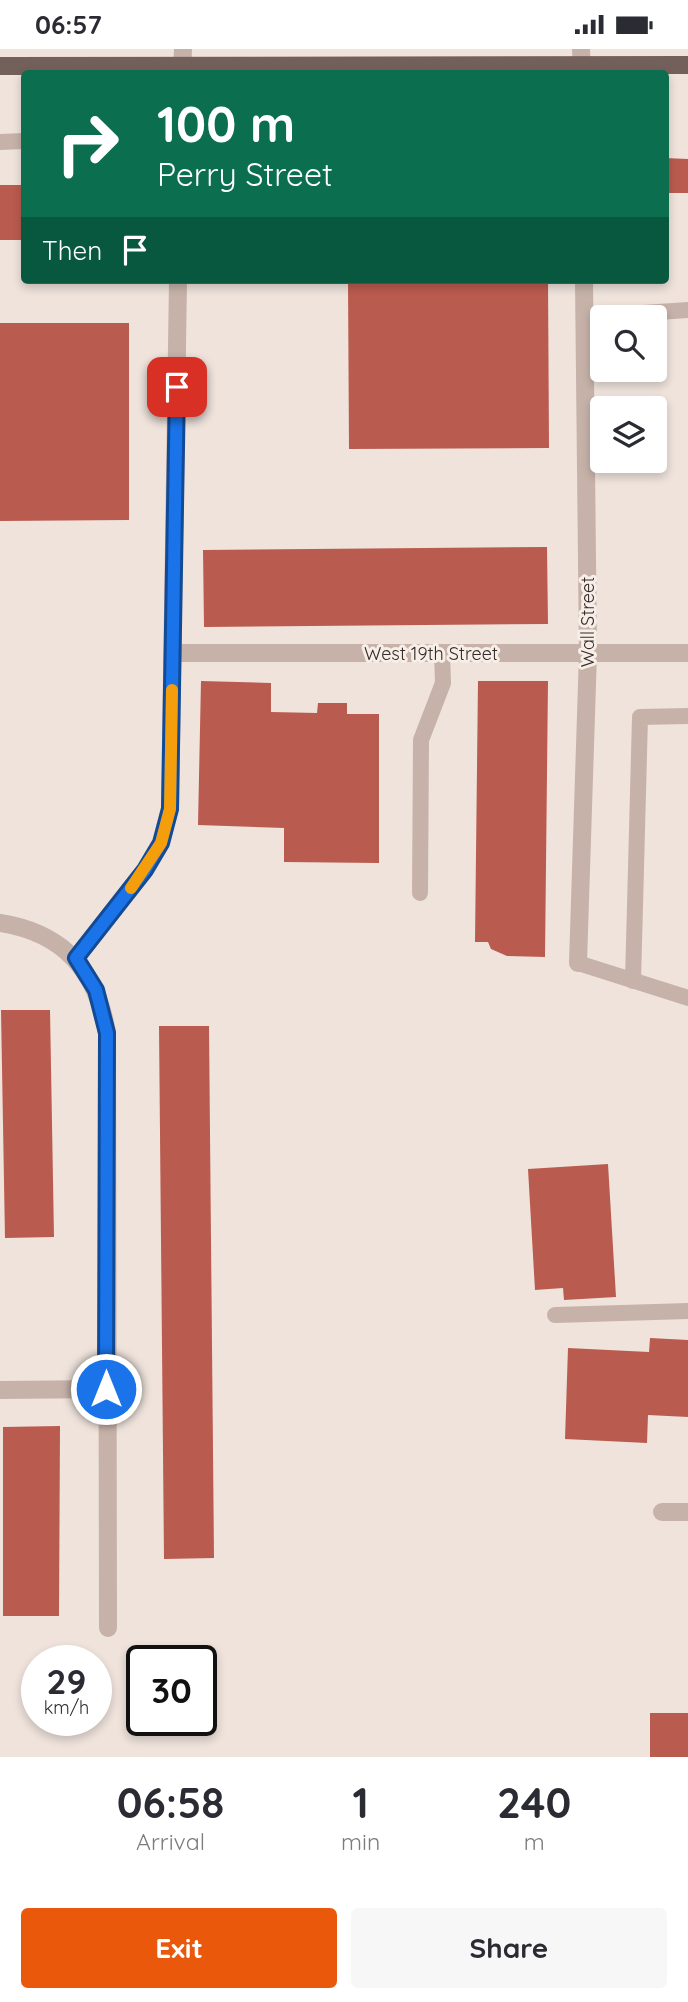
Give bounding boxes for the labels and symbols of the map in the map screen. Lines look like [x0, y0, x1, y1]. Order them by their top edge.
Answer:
pin [147, 357, 207, 417]
street label: Wall Street [576, 577, 599, 667]
street label: West 19th Street [364, 642, 498, 665]
position arrow [69, 1352, 143, 1426]
speed limit sign: 30 [126, 1645, 217, 1736]

